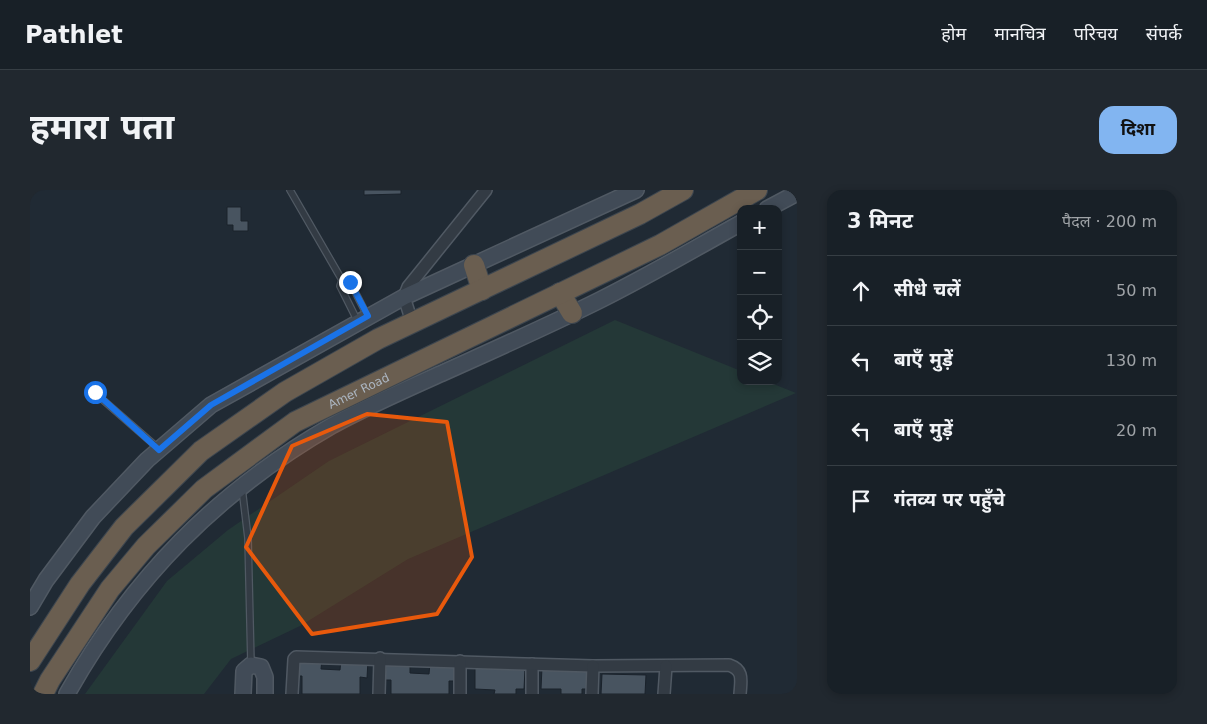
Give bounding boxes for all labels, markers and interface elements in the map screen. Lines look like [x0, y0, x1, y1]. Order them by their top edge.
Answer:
text: Pathlet [25, 21, 123, 49]
text: होम [941, 23, 966, 44]
text: मानचित्र [994, 23, 1046, 44]
text: परिचय [1074, 23, 1118, 44]
text: संपर्क [1146, 23, 1182, 44]
button: दिशा [1099, 106, 1177, 154]
text: हमारा पता [30, 107, 174, 147]
map controls [737, 205, 782, 385]
button: + [737, 205, 782, 250]
text: 3 मिनट [847, 209, 913, 233]
text: पैदल · 200 m [1062, 212, 1157, 231]
button: − [737, 250, 782, 295]
route end [339, 271, 362, 294]
icon: ahead [847, 277, 875, 305]
text: सीधे चलें [894, 278, 961, 300]
text: 50 m [1116, 281, 1157, 300]
button: locate [737, 295, 782, 340]
button: layers [737, 340, 782, 385]
icon: left [847, 347, 875, 375]
text: बाएँ मुड़ें [894, 348, 953, 370]
text: 130 m [1106, 351, 1157, 370]
street label: Amer Road [326, 370, 392, 412]
route start [84, 381, 107, 404]
icon: left [847, 417, 875, 445]
text: बाएँ मुड़ें [894, 418, 953, 440]
text: 20 m [1116, 421, 1157, 440]
icon: arrive [847, 487, 875, 515]
text: गंतव्य पर पहुँचे [894, 488, 1005, 510]

